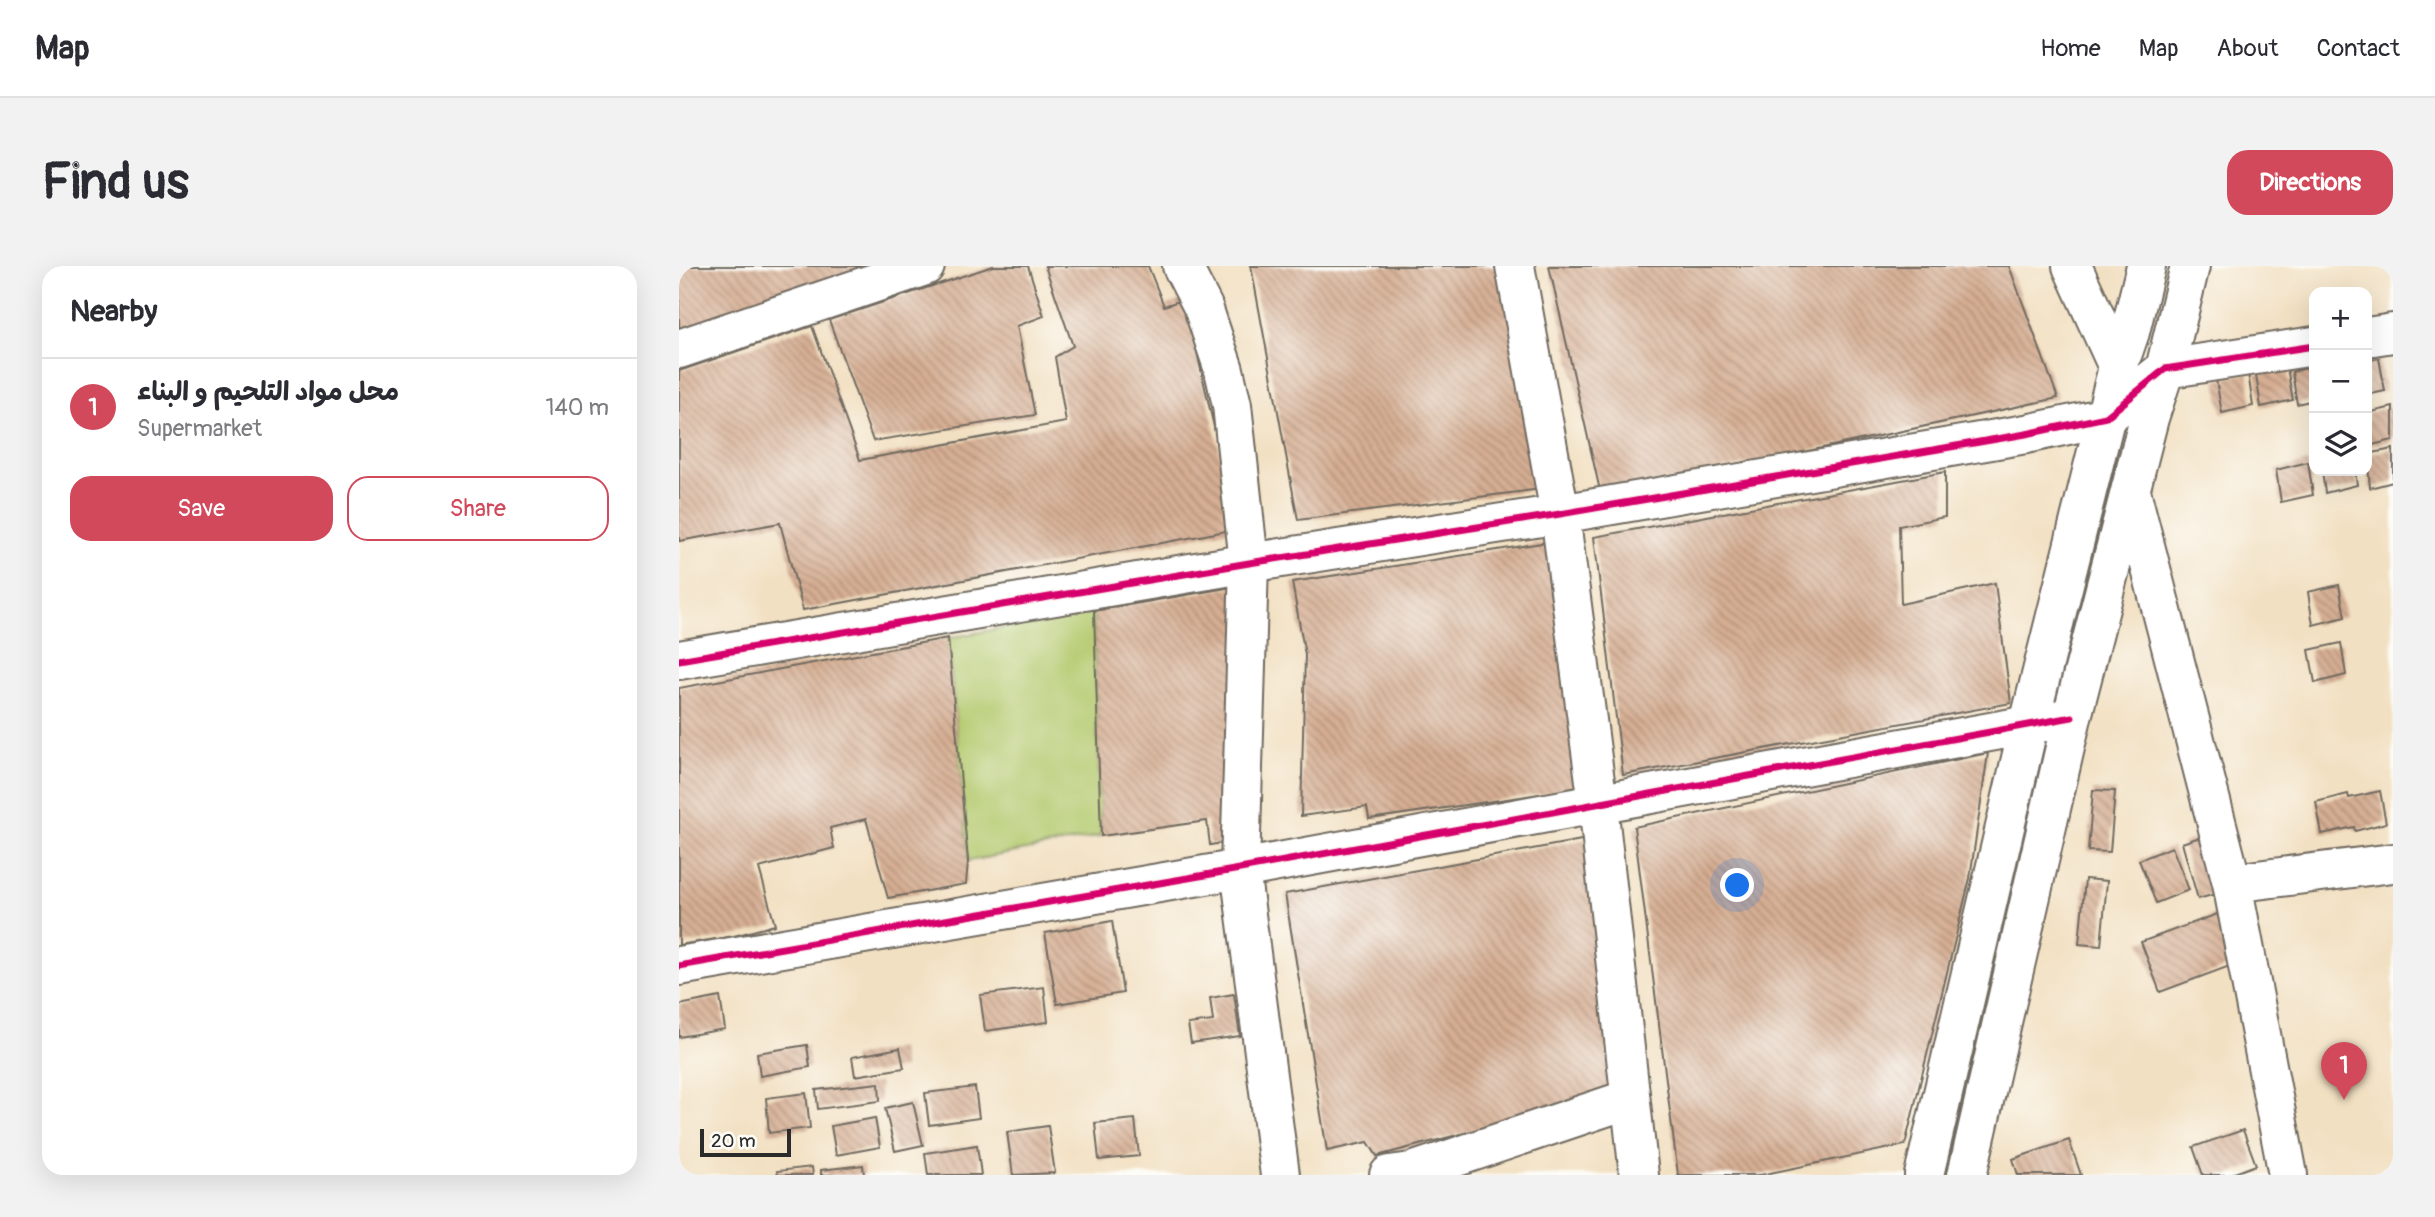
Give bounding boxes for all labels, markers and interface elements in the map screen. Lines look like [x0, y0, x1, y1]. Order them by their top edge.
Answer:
text: Map [35, 28, 90, 69]
text: Home [2040, 34, 2101, 63]
text: Map [2139, 34, 2179, 63]
text: About [2217, 34, 2279, 63]
text: Contact [2317, 34, 2400, 63]
button: Directions [2227, 150, 2393, 215]
text: Find us [42, 152, 189, 213]
map controls [2309, 287, 2372, 476]
button: + [2309, 287, 2372, 350]
text: Nearby [70, 293, 157, 330]
button: − [2309, 350, 2372, 413]
text: محل مواد التلحيم و البناء [137, 376, 399, 408]
text: 1 [89, 393, 98, 422]
text: 140 m [546, 393, 609, 422]
button: layers [2309, 413, 2372, 476]
text: Supermarket [137, 414, 262, 443]
button: Save [70, 476, 333, 541]
button: Share [347, 476, 609, 541]
your location [1720, 868, 1754, 902]
pin: 1 [2321, 1042, 2367, 1100]
scale bar [700, 1126, 791, 1158]
text: 20 m [711, 1129, 756, 1153]

